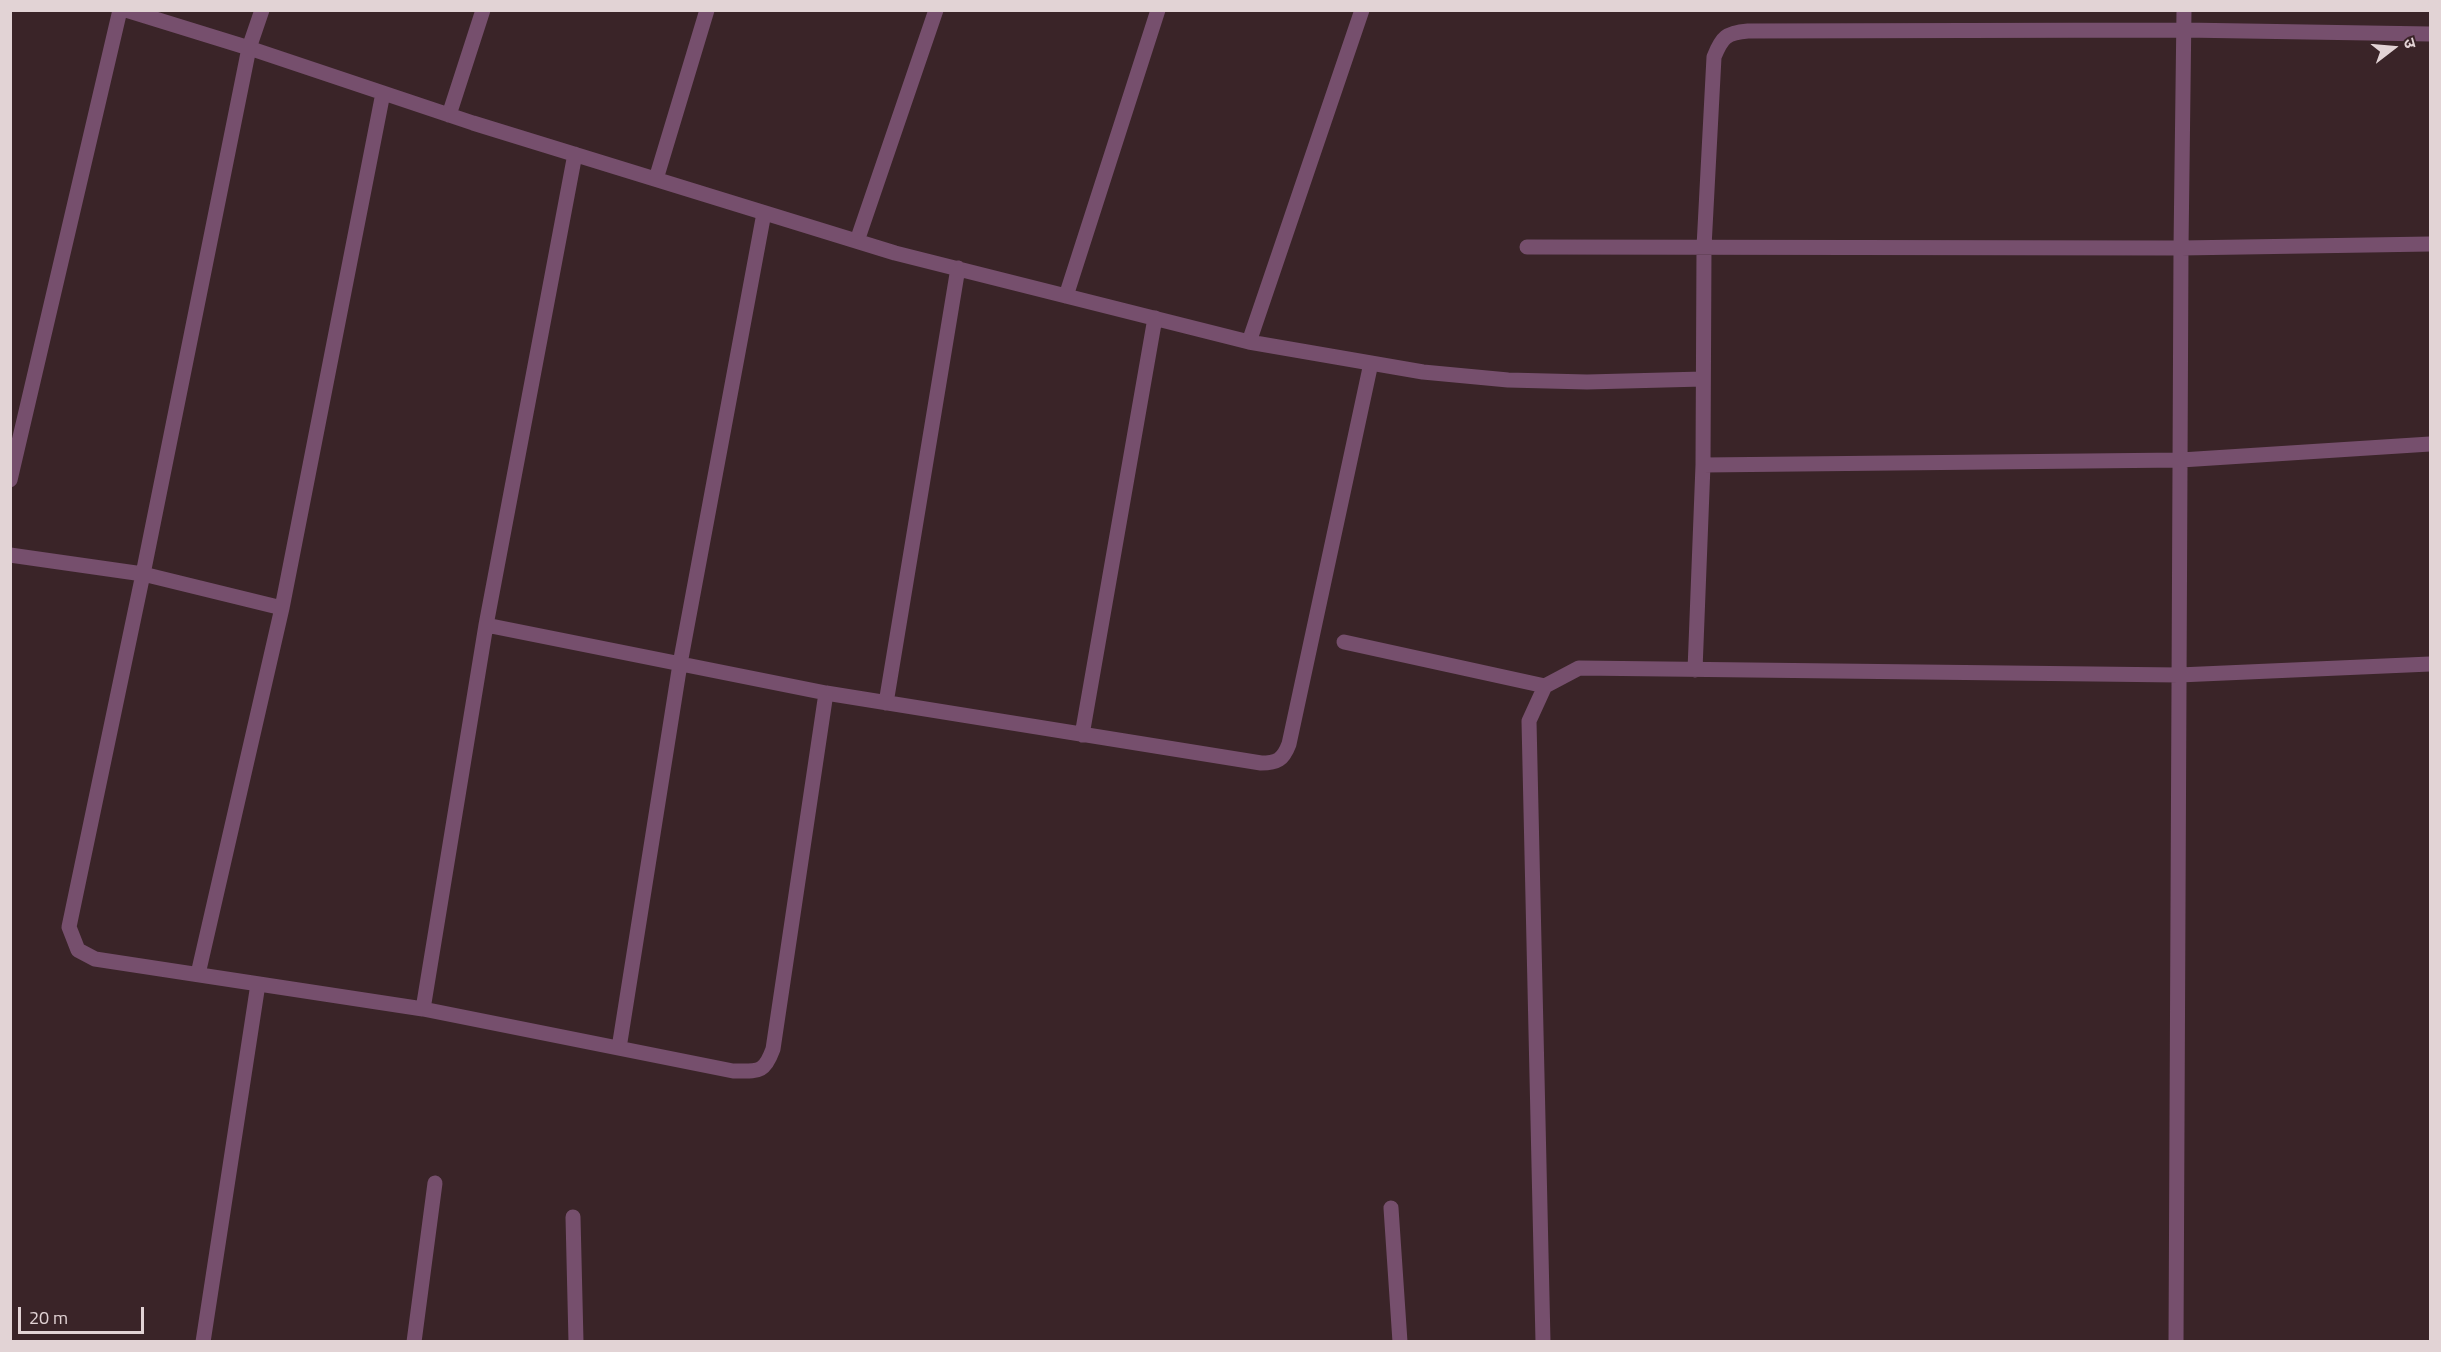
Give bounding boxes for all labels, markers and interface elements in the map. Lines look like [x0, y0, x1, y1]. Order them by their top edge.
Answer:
north arrow [2363, 18, 2423, 78]
text: उ [2397, 35, 2423, 51]
scale bar [21, 1295, 147, 1333]
text: 20 m [29, 1304, 68, 1331]

